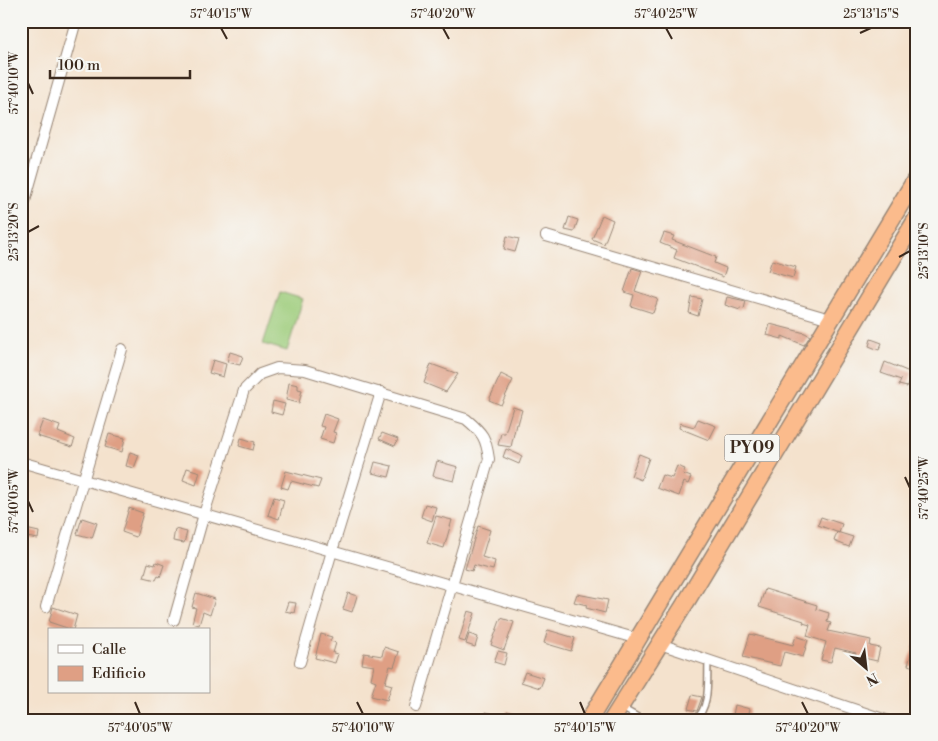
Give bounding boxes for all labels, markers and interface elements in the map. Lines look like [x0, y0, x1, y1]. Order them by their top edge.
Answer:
text: 57°40'15"W [190, 7, 253, 22]
text: 57°40'20"W [411, 7, 477, 22]
text: 57°40'25"W [634, 7, 699, 22]
text: 25°13'15"S [843, 7, 899, 22]
scale bar [50, 48, 190, 80]
text: 57°40'10"W [7, 51, 22, 114]
text: 100 m [58, 56, 100, 75]
text: 25°13'20"S [7, 203, 22, 261]
text: 25°13'10"S [917, 223, 932, 279]
road number: PY09 [724, 434, 780, 462]
text: 57°40'25"W [917, 455, 932, 520]
text: 57°40'05"W [7, 468, 22, 533]
legend [48, 628, 210, 694]
text: Calle [92, 640, 126, 659]
north arrow [840, 644, 890, 694]
text: Edificio [92, 664, 146, 683]
text: N [863, 668, 881, 689]
text: 57°40'05"W [108, 721, 173, 736]
text: 57°40'10"W [332, 721, 395, 736]
text: 57°40'15"W [554, 721, 617, 736]
text: 57°40'20"W [776, 721, 842, 736]

